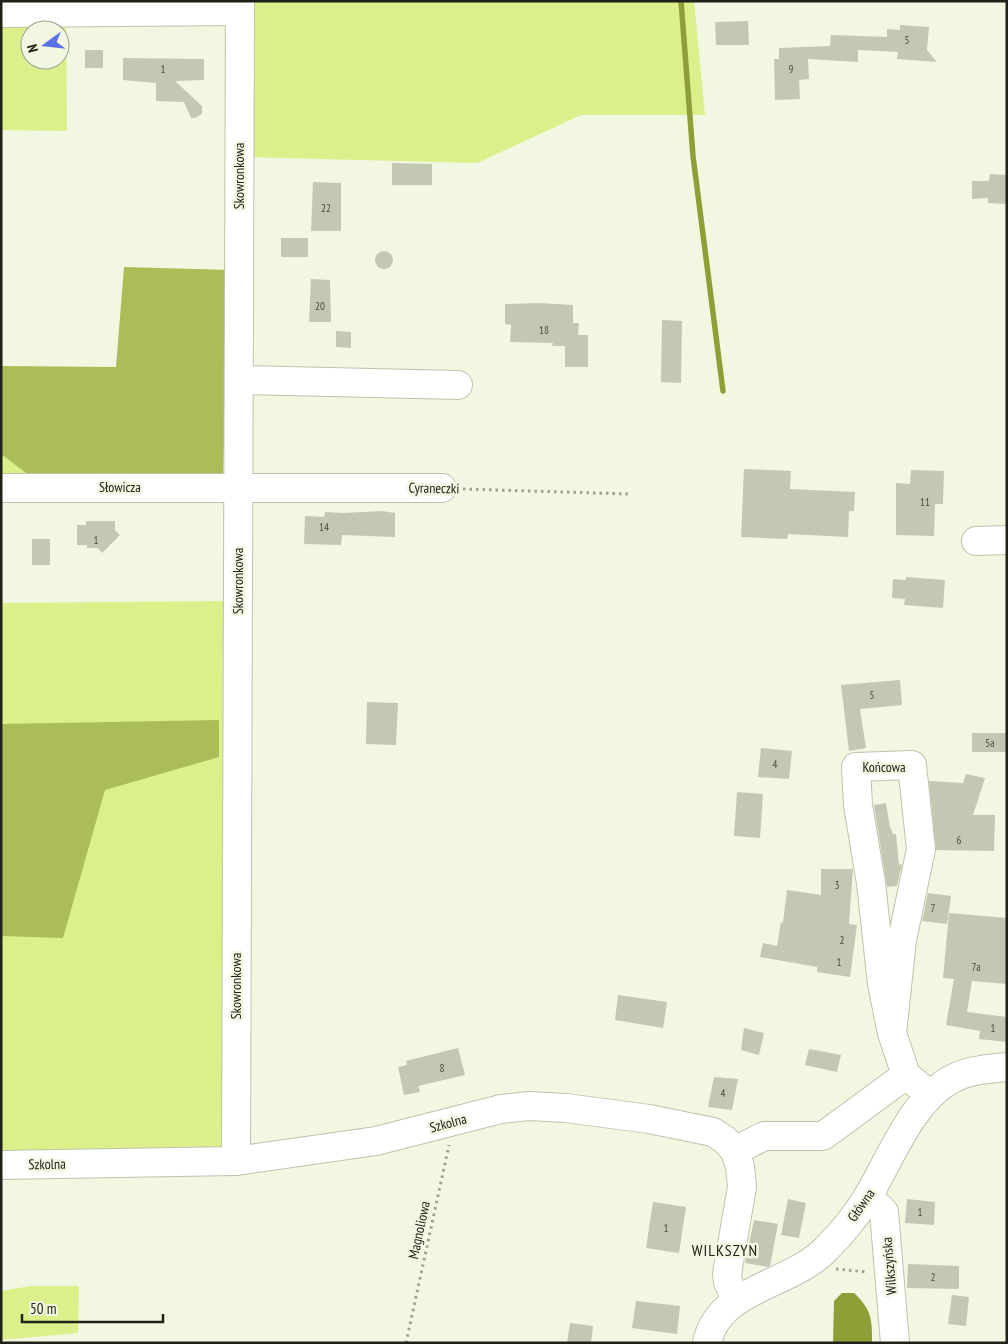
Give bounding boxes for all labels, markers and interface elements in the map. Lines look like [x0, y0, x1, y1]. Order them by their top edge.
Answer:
north arrow [20, 20, 70, 70]
house number: 5 [905, 33, 910, 47]
text: N [23, 42, 42, 54]
house number: 1 [161, 62, 166, 76]
house number: 9 [789, 62, 794, 76]
street label: Skowronkowa [230, 143, 248, 209]
house number: 22 [321, 201, 331, 215]
house number: 20 [315, 299, 325, 313]
house number: 18 [539, 323, 549, 337]
street label: Słowicza [99, 478, 141, 496]
street label: Cyraneczki [408, 479, 460, 497]
house number: 11 [920, 495, 930, 509]
house number: 14 [319, 520, 329, 534]
house number: 1 [94, 533, 99, 547]
street label: Skowronkowa [229, 548, 247, 614]
house number: 5 [870, 688, 875, 702]
house number: 5a [985, 736, 995, 750]
house number: 4 [773, 757, 778, 771]
street label: Końcowa [862, 758, 906, 776]
house number: 6 [957, 833, 962, 847]
house number: 3 [835, 878, 840, 892]
house number: 7 [931, 901, 936, 915]
house number: 2 [840, 933, 845, 947]
street label: Skowronkowa [227, 953, 245, 1019]
house number: 1 [837, 955, 842, 969]
house number: 7a [971, 960, 981, 974]
house number: 1 [991, 1021, 996, 1035]
house number: 8 [440, 1061, 445, 1075]
house number: 4 [721, 1086, 726, 1100]
street label: Szkolna [428, 1109, 468, 1137]
street label: Szkolna [28, 1155, 66, 1173]
street label: Główna [843, 1185, 879, 1225]
street label: Magnoliowa [404, 1199, 434, 1261]
house number: 1 [918, 1205, 923, 1219]
house number: 1 [664, 1221, 669, 1235]
street label: Wilkszyńska [878, 1236, 900, 1296]
district label: WILKSZYN [692, 1240, 758, 1260]
house number: 2 [931, 1270, 936, 1284]
scale bar [22, 1292, 164, 1324]
text: 50 m [30, 1299, 56, 1318]

